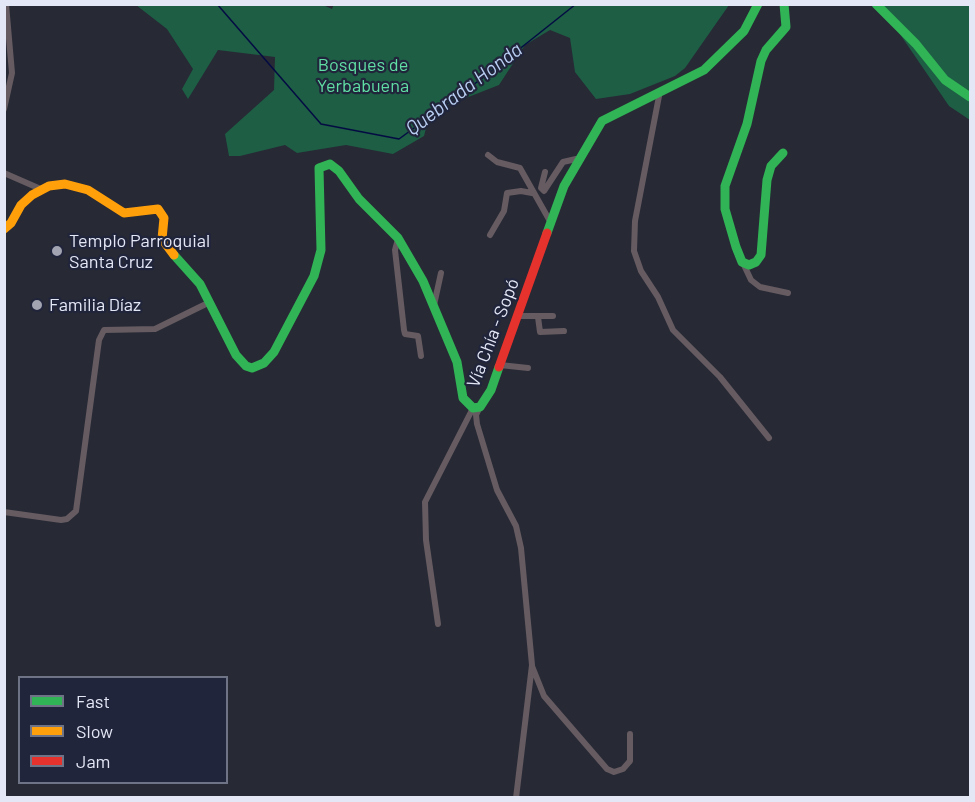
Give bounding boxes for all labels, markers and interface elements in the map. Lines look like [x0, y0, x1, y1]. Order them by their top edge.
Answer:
water label: Quebrada Honda [401, 37, 527, 141]
park label: Bosques de Yerbabuena [317, 54, 409, 97]
place label: Templo Parroquial Santa Cruz [69, 230, 210, 272]
marker: Templo Parroquial Santa Cruz [50, 244, 64, 258]
street label: Vía Chía - Sopó [462, 275, 524, 391]
place label: Familia Díaz [49, 294, 141, 316]
marker: Familia Díaz [30, 298, 44, 312]
legend [18, 676, 228, 784]
text: Fast [76, 690, 110, 712]
text: Slow [76, 720, 113, 742]
text: Jam [76, 750, 110, 772]

